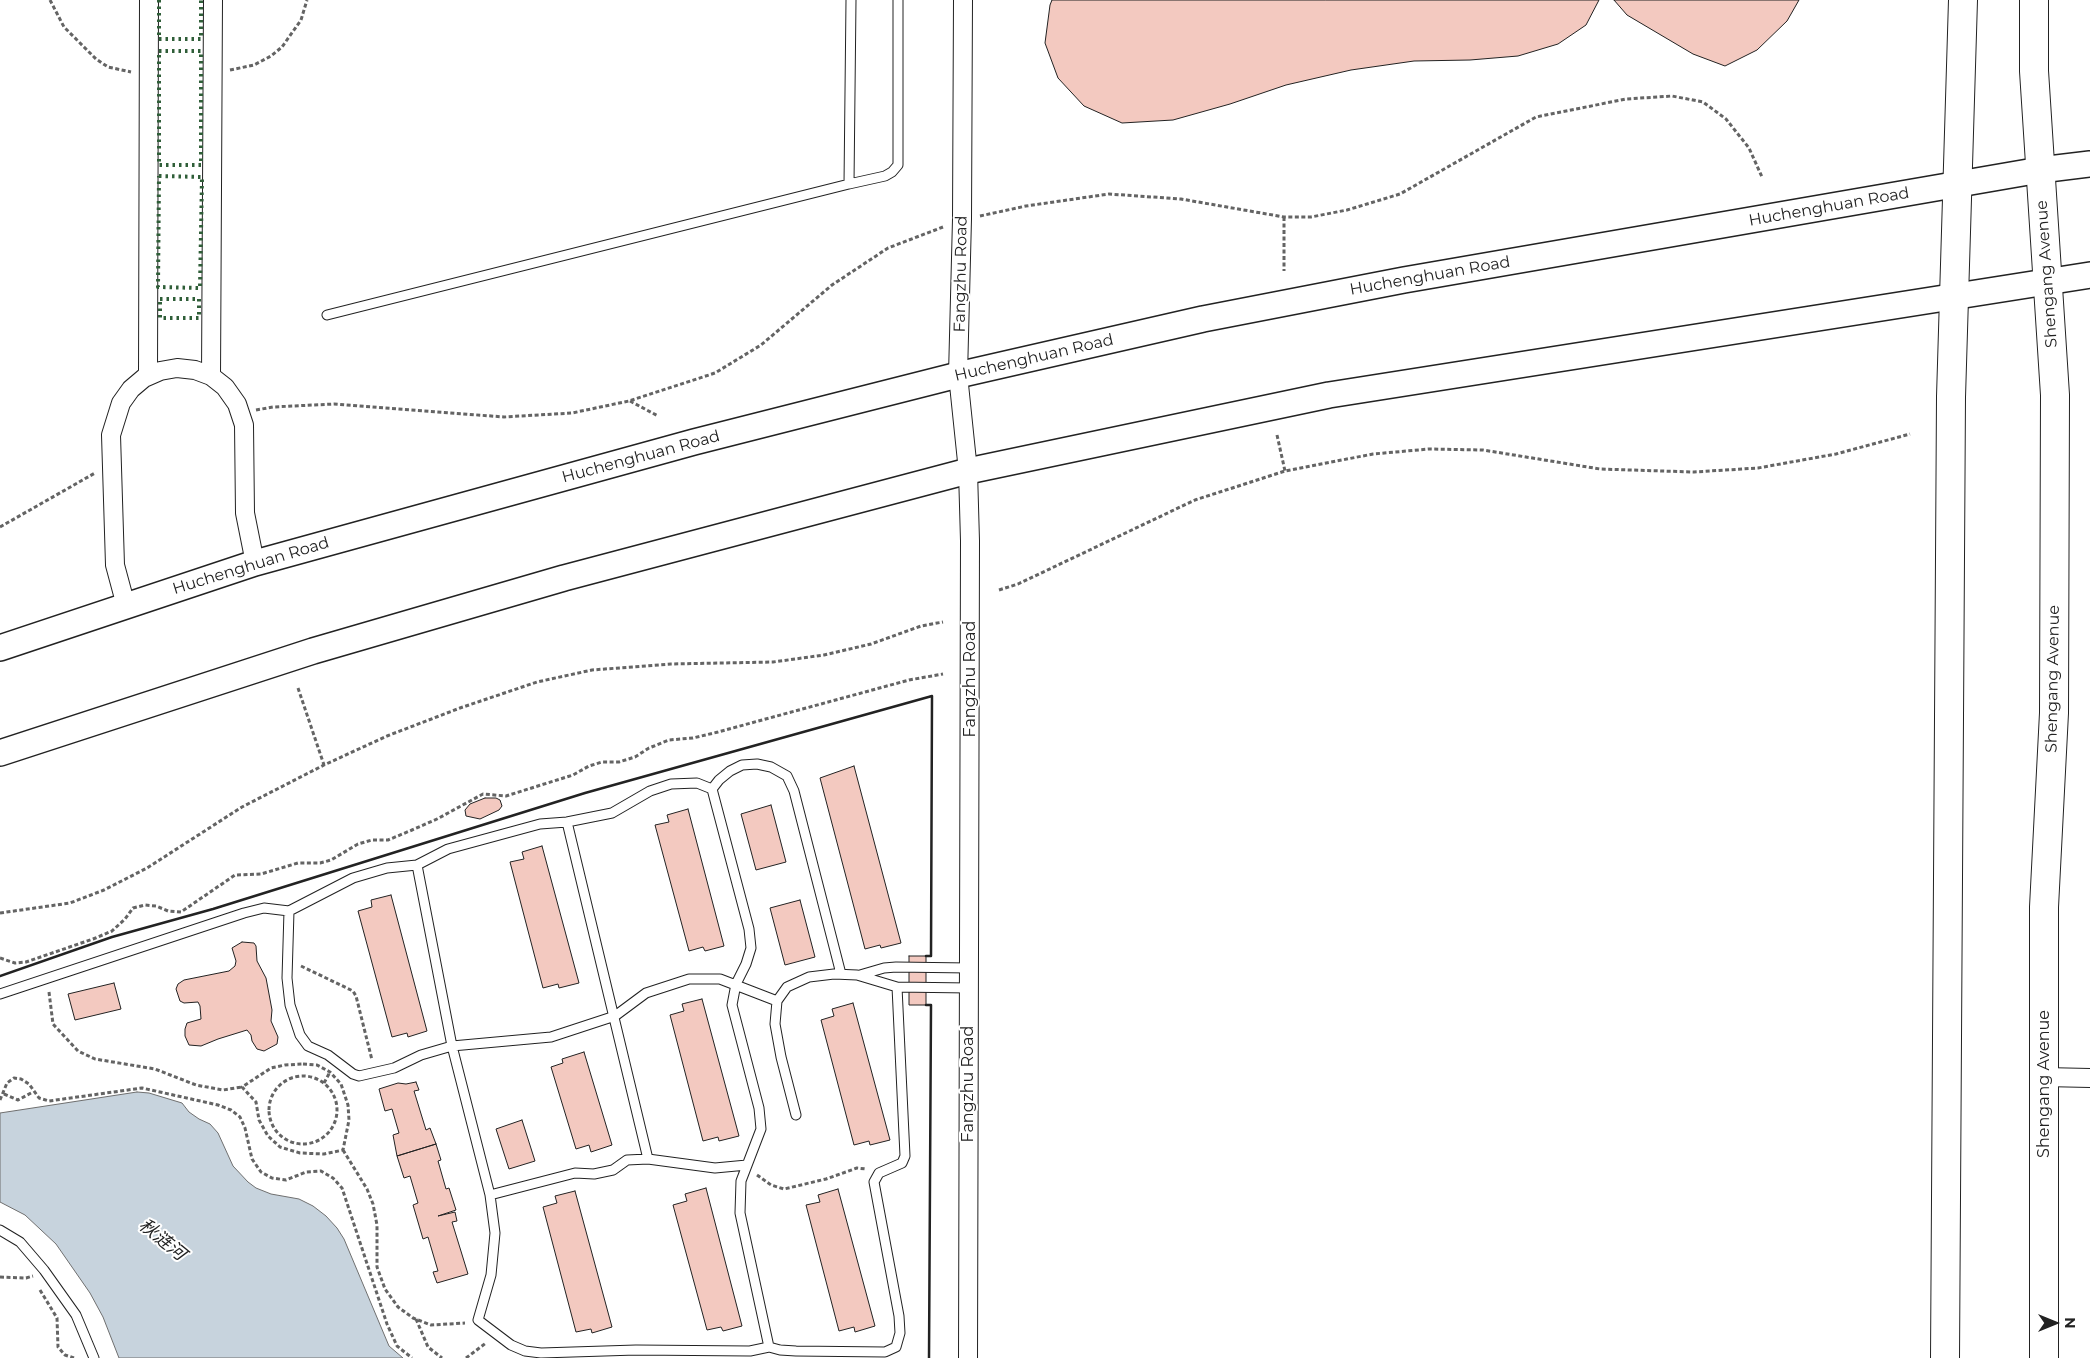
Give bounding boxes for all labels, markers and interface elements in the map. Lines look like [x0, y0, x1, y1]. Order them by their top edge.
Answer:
street label: Huchenghuan Road [1747, 183, 1911, 231]
street label: Shengang Avenue [2032, 200, 2062, 348]
street label: Fangzhu Road [950, 215, 972, 333]
street label: Huchenghuan Road [1348, 252, 1512, 300]
street label: Huchenghuan Road [953, 330, 1115, 386]
street label: Huchenghuan Road [560, 427, 722, 487]
street label: Huchenghuan Road [170, 533, 332, 599]
street label: Shengang Avenue [2042, 605, 2064, 753]
street label: Fangzhu Road [960, 621, 980, 737]
street label: Shengang Avenue [2034, 1010, 2054, 1158]
street label: Fangzhu Road [958, 1026, 978, 1142]
water label: 秋涟河 [134, 1215, 190, 1265]
north arrow [2030, 1298, 2080, 1348]
text: N [2061, 1317, 2079, 1329]

